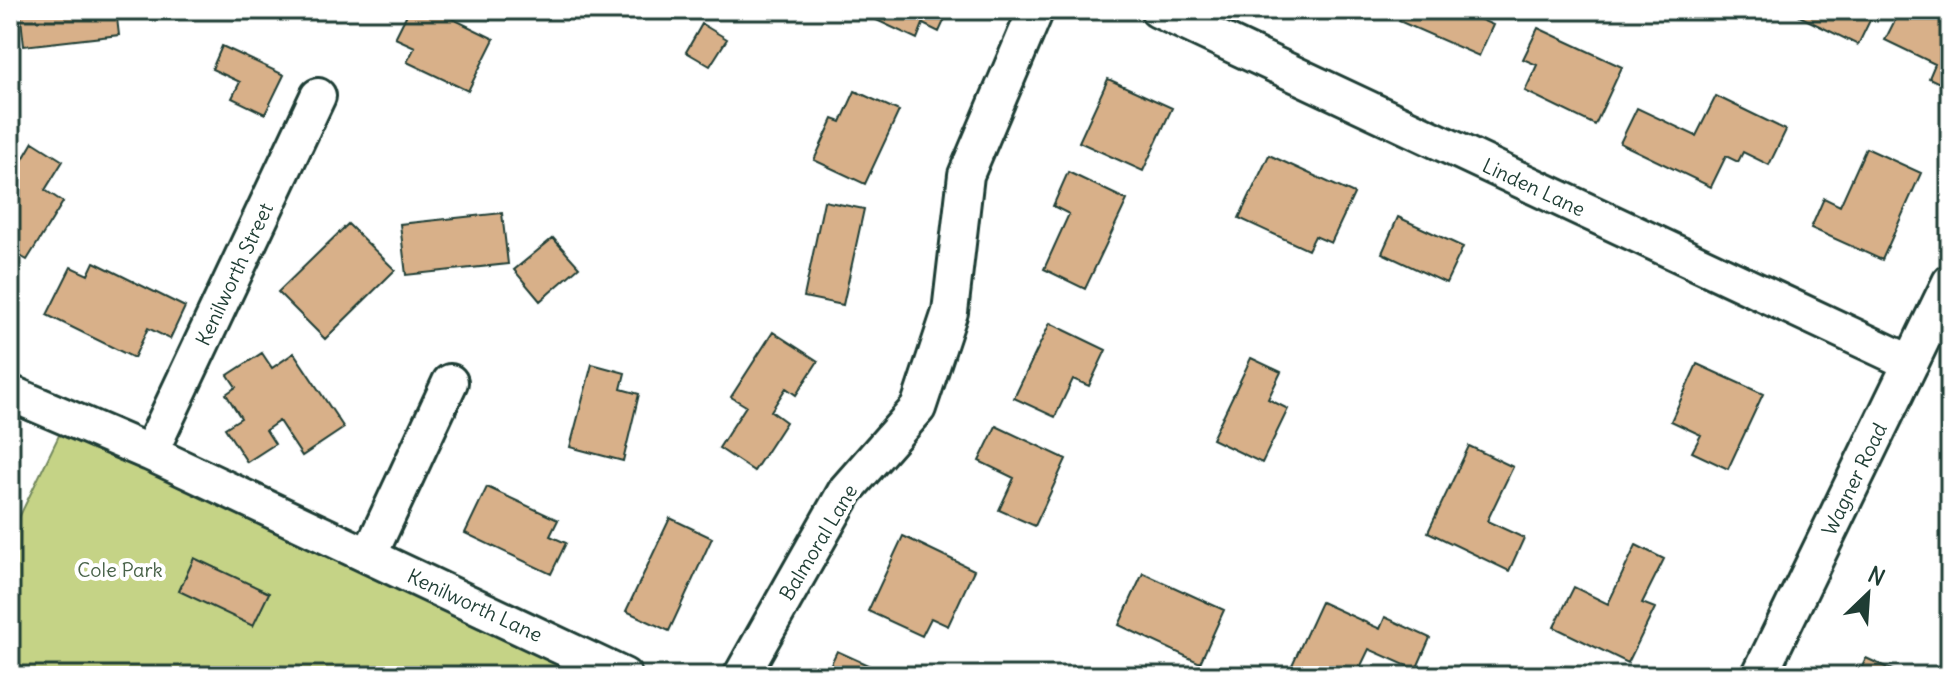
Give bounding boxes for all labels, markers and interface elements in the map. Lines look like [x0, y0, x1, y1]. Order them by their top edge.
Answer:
street label: Linden Lane [1479, 152, 1589, 222]
street label: Kenilworth Street [190, 198, 278, 349]
street label: Wagner Road [1816, 418, 1892, 539]
street label: Balmoral Lane [774, 479, 862, 605]
north arrow [1828, 554, 1908, 634]
park label: Cole Park [77, 557, 163, 582]
text: N [1864, 560, 1889, 592]
street label: Kenilworth Lane [404, 563, 546, 647]

